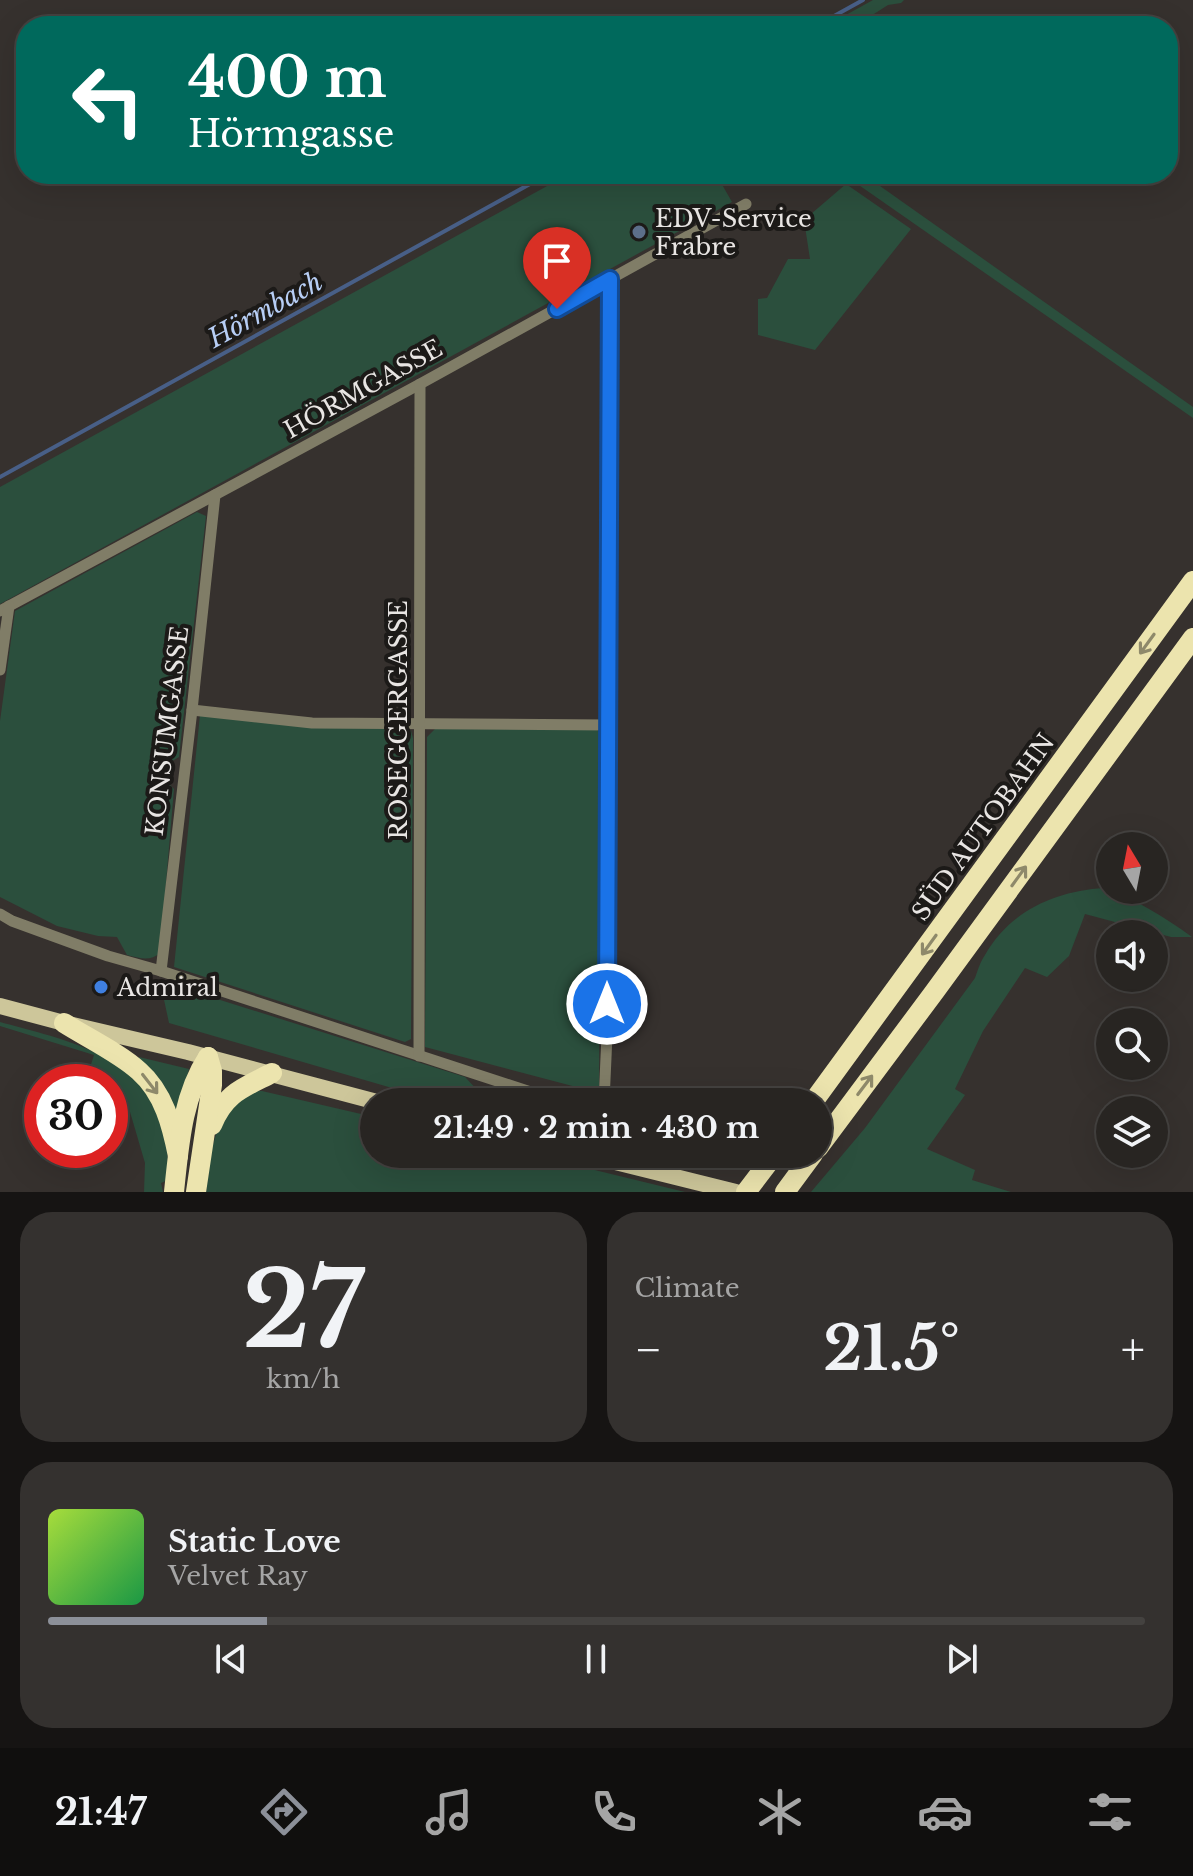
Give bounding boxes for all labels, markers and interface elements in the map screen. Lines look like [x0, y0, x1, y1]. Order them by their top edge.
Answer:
text: 400 m [188, 43, 387, 112]
icon: left [56, 48, 160, 152]
text: Hörmgasse [188, 112, 395, 157]
place label: EDV-Service Frabre [655, 204, 812, 261]
marker: EDV-Service Frabre [630, 223, 648, 241]
pin [523, 227, 591, 309]
icon: arrive [535, 239, 579, 283]
water label: Hörmbach [201, 266, 328, 355]
street label: HÖRMGASSE [279, 334, 447, 444]
street label: ROSEGGERGASSE [384, 600, 413, 840]
street label: KONSUMGASSE [140, 624, 194, 838]
one-way arrow [1139, 633, 1155, 655]
street label: SÜD AUTOBAHN [905, 727, 1060, 926]
north arrow [1096, 832, 1168, 904]
map controls [1096, 832, 1168, 1168]
one-way arrow [1010, 866, 1027, 887]
button: sound [1096, 920, 1168, 992]
one-way arrow [921, 934, 937, 956]
position arrow [565, 962, 649, 1046]
place label: Admiral [116, 973, 218, 1002]
marker: Admiral [92, 978, 110, 996]
button: search [1096, 1008, 1168, 1080]
speed limit sign: 30 [24, 1064, 128, 1168]
one-way arrow [141, 1073, 158, 1094]
one-way arrow [856, 1075, 873, 1097]
button: layers [1096, 1096, 1168, 1168]
text: 21:49 · 2 min · 430 m [433, 1109, 759, 1146]
text: 27 [243, 1246, 364, 1375]
text: Climate [635, 1272, 740, 1304]
text: 21.5° [823, 1312, 960, 1386]
text: − [635, 1322, 662, 1377]
text: + [1121, 1322, 1145, 1377]
text: km/h [266, 1363, 340, 1395]
text: Static Love [168, 1523, 341, 1560]
text: Velvet Ray [168, 1560, 308, 1592]
icon: previous [209, 1637, 253, 1681]
icon: pause [574, 1637, 618, 1681]
icon: next [940, 1637, 984, 1681]
icon: directions [256, 1784, 312, 1840]
icon: music [421, 1784, 477, 1840]
icon: phone [586, 1784, 642, 1840]
icon: climate [752, 1784, 808, 1840]
icon: car [917, 1784, 973, 1840]
icon: filters [1082, 1784, 1138, 1840]
text: 21:47 [55, 1790, 146, 1835]

